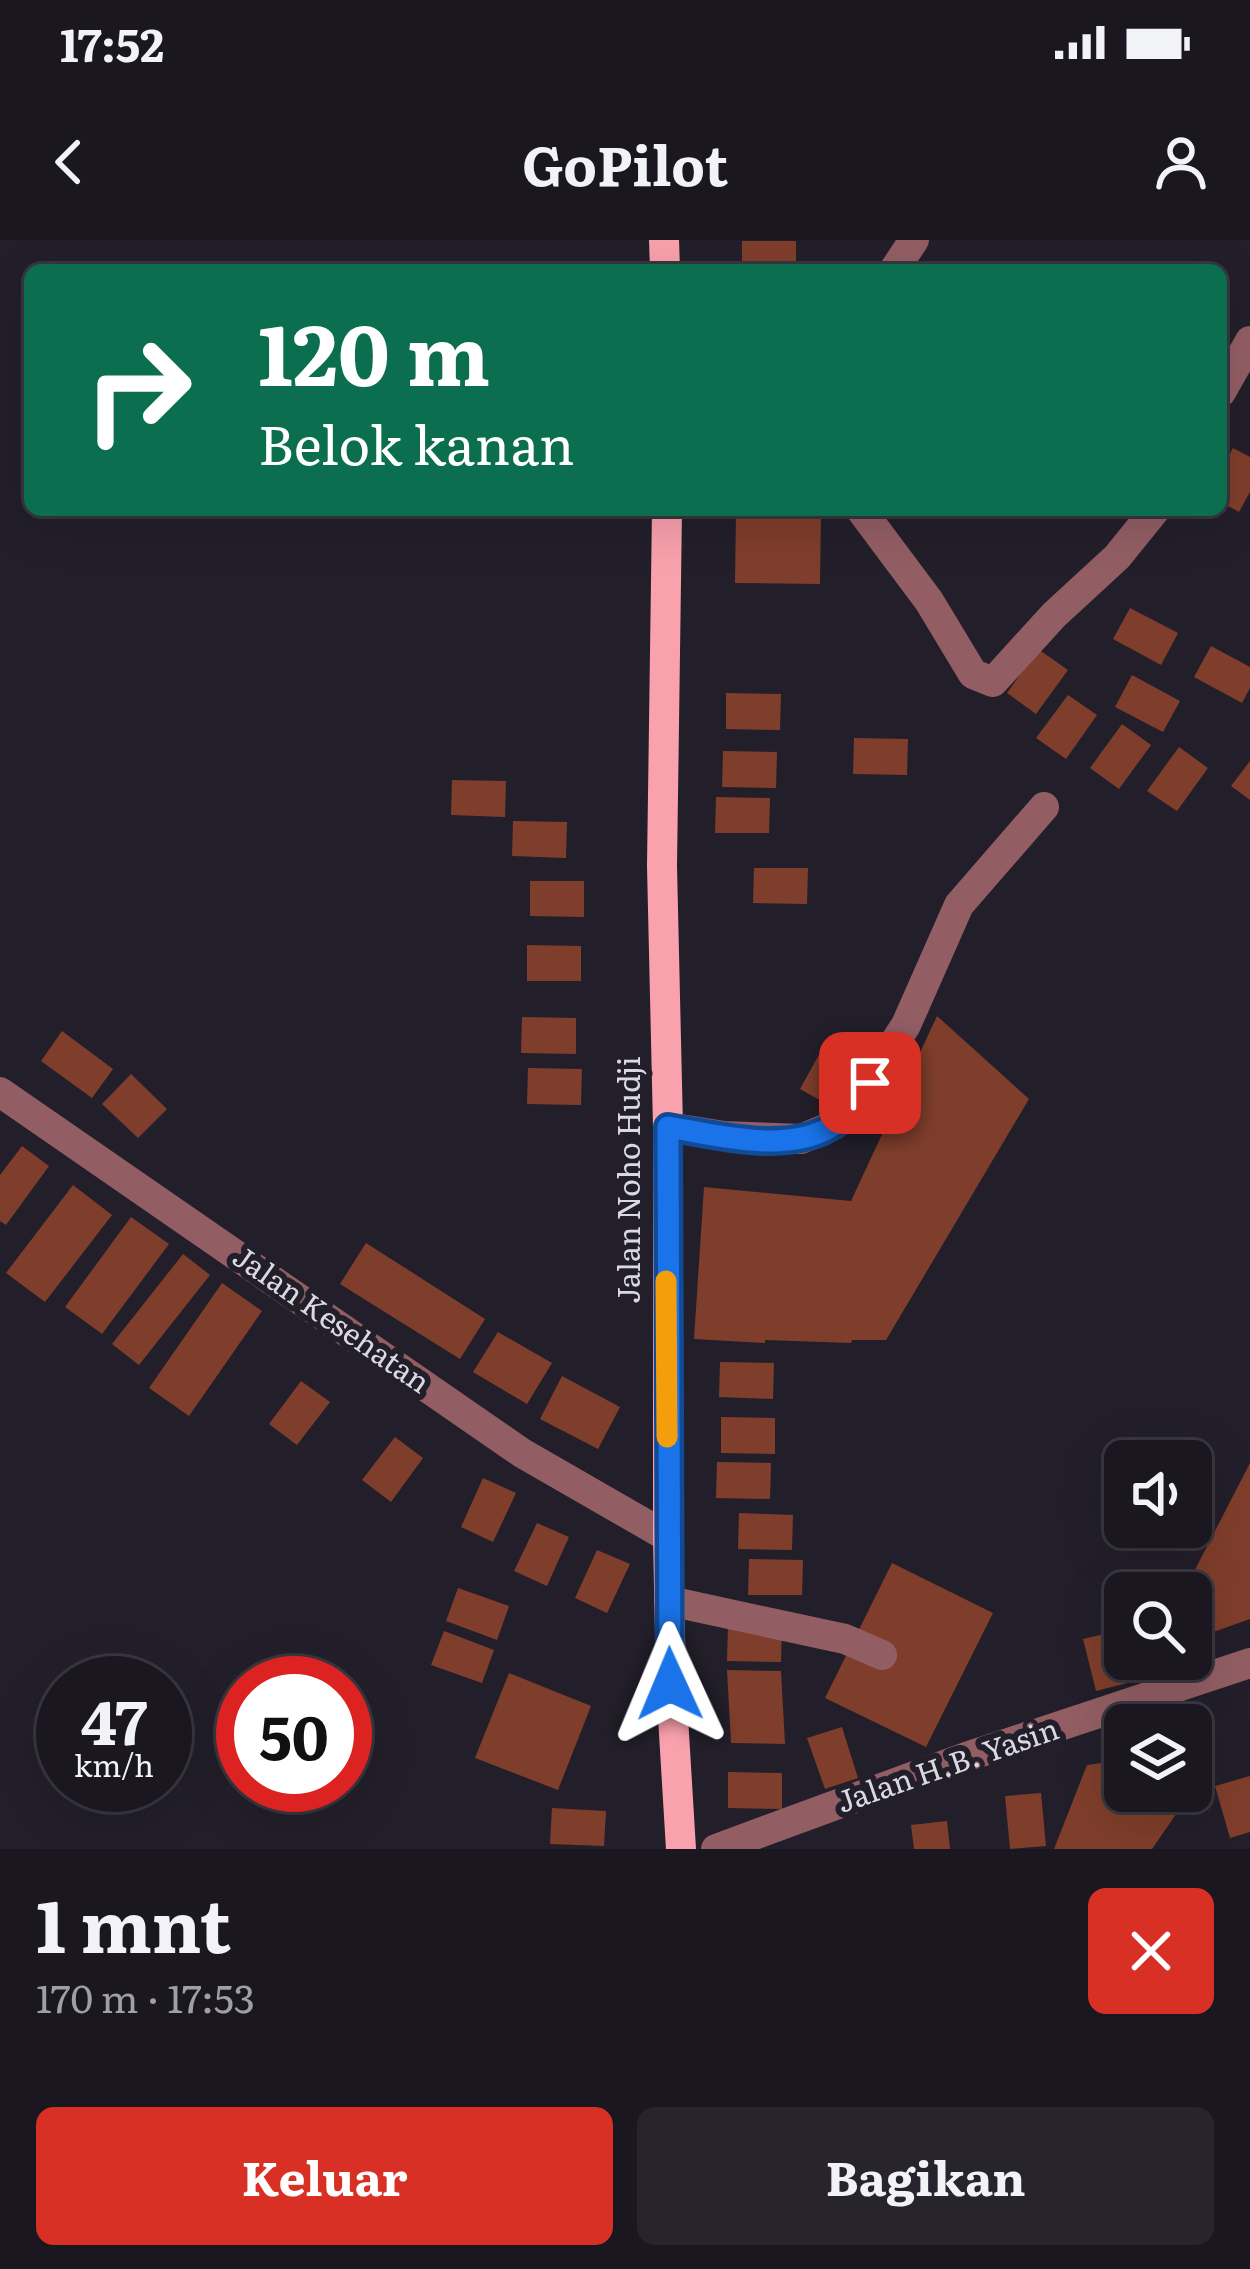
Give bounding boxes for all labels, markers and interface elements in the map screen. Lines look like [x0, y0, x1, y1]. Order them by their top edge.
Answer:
text: 17:52 [60, 9, 164, 76]
text: GoPilot [522, 122, 728, 203]
icon: back [36, 129, 102, 195]
icon: person [1148, 129, 1214, 195]
text: 120 m [258, 287, 490, 412]
icon: right [60, 312, 216, 468]
text: Belok kanan [258, 401, 574, 482]
pin [819, 1032, 921, 1134]
icon: arrive [837, 1050, 903, 1116]
street label: Jalan Noho Hudji [605, 1056, 649, 1304]
street label: Jalan Kesehatan [225, 1233, 440, 1402]
map controls [1104, 1440, 1212, 1812]
button: sound [1104, 1440, 1212, 1548]
button: search [1104, 1572, 1212, 1680]
position arrow [607, 1621, 733, 1747]
speed limit sign: 50 [216, 1656, 372, 1812]
text: 47 [81, 1674, 147, 1763]
button: layers [1104, 1704, 1212, 1812]
street label: Jalan H.B. Yasin [830, 1705, 1064, 1822]
text: km/h [74, 1742, 154, 1786]
text: 1 mnt [36, 1868, 231, 1975]
button: close [1088, 1888, 1214, 2014]
text: 170 m · 17:53 [36, 1967, 255, 2025]
button: Keluar [36, 2107, 613, 2245]
button: Bagikan [637, 2107, 1214, 2245]

